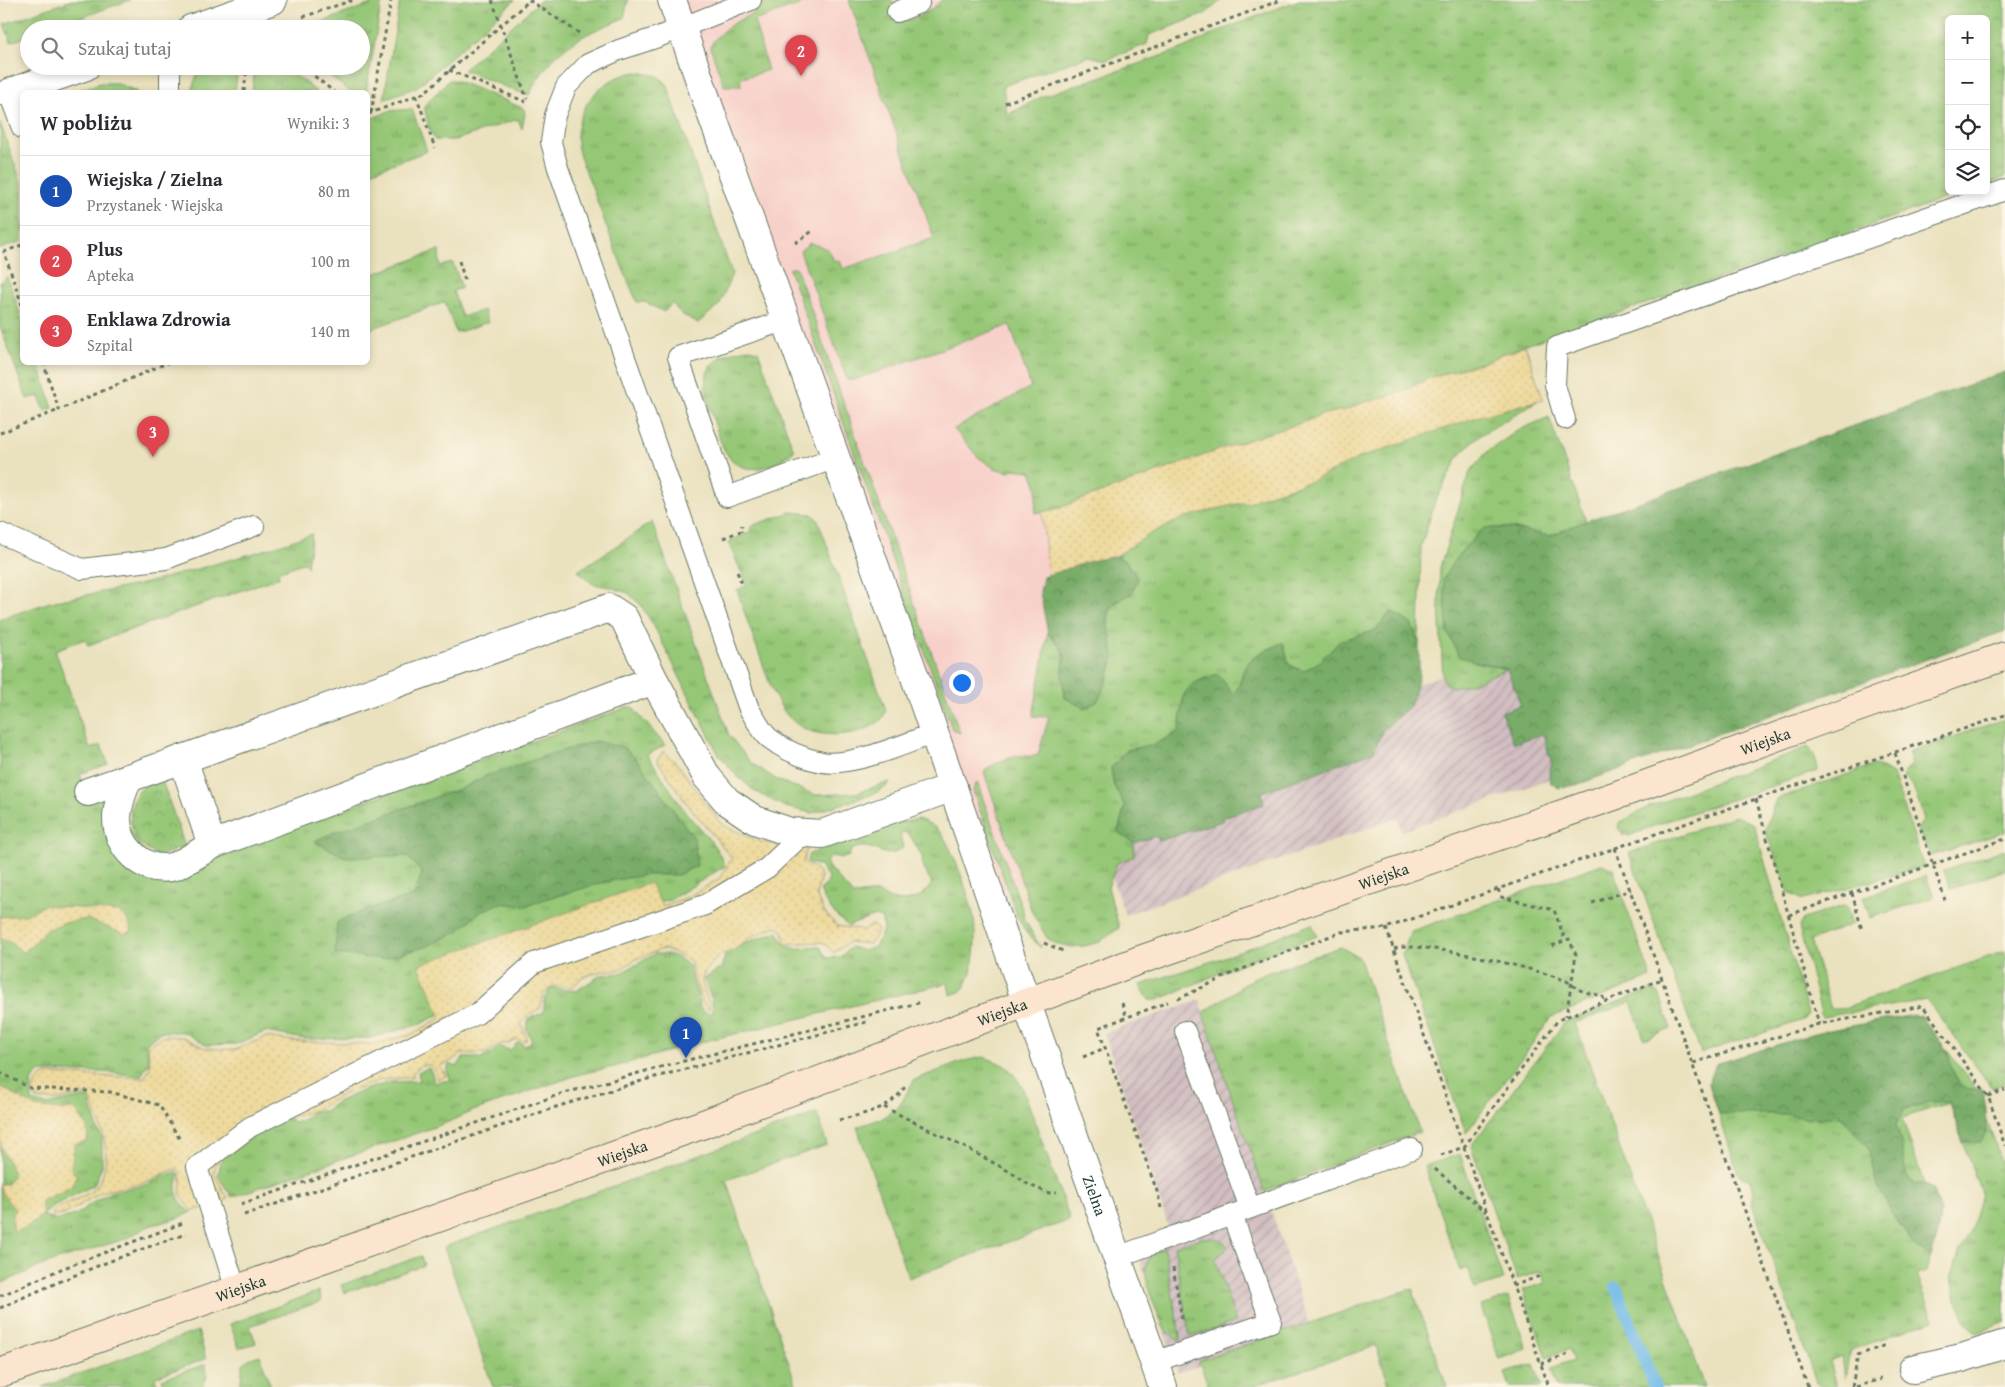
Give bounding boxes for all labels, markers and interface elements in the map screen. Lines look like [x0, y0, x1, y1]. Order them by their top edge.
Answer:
map controls [1945, 15, 1990, 195]
button: + [1945, 15, 1990, 60]
search box [20, 20, 370, 75]
icon: search [38, 34, 66, 62]
text: Szukaj tutaj [78, 34, 172, 62]
pin: 2 [785, 35, 817, 76]
button: − [1945, 60, 1990, 105]
button: locate [1945, 105, 1990, 150]
text: W pobliżu [40, 107, 132, 138]
text: Wyniki: 3 [287, 111, 350, 135]
button: layers [1945, 150, 1990, 195]
text: Wiejska / Zielna [87, 165, 223, 193]
text: 1 [52, 179, 60, 203]
text: 80 m [318, 179, 350, 203]
text: Przystanek · Wiejska [87, 193, 223, 217]
text: Plus [87, 235, 123, 263]
text: 2 [52, 249, 60, 273]
text: 100 m [310, 249, 350, 273]
text: Apteka [87, 263, 134, 287]
text: Enklawa Zdrowia [87, 305, 231, 333]
text: 3 [52, 319, 60, 343]
text: 140 m [310, 319, 350, 343]
text: Szpital [87, 333, 133, 357]
pin: 3 [137, 416, 169, 457]
your location [949, 670, 975, 696]
street label: Wiejska [1737, 721, 1794, 761]
street label: Wiejska [1355, 856, 1412, 896]
street label: Wiejska [973, 991, 1031, 1032]
pin: 1 [670, 1017, 702, 1058]
street label: Wiejska [594, 1133, 651, 1173]
street label: Zielna [1077, 1172, 1113, 1219]
street label: Wiejska [212, 1268, 269, 1308]

